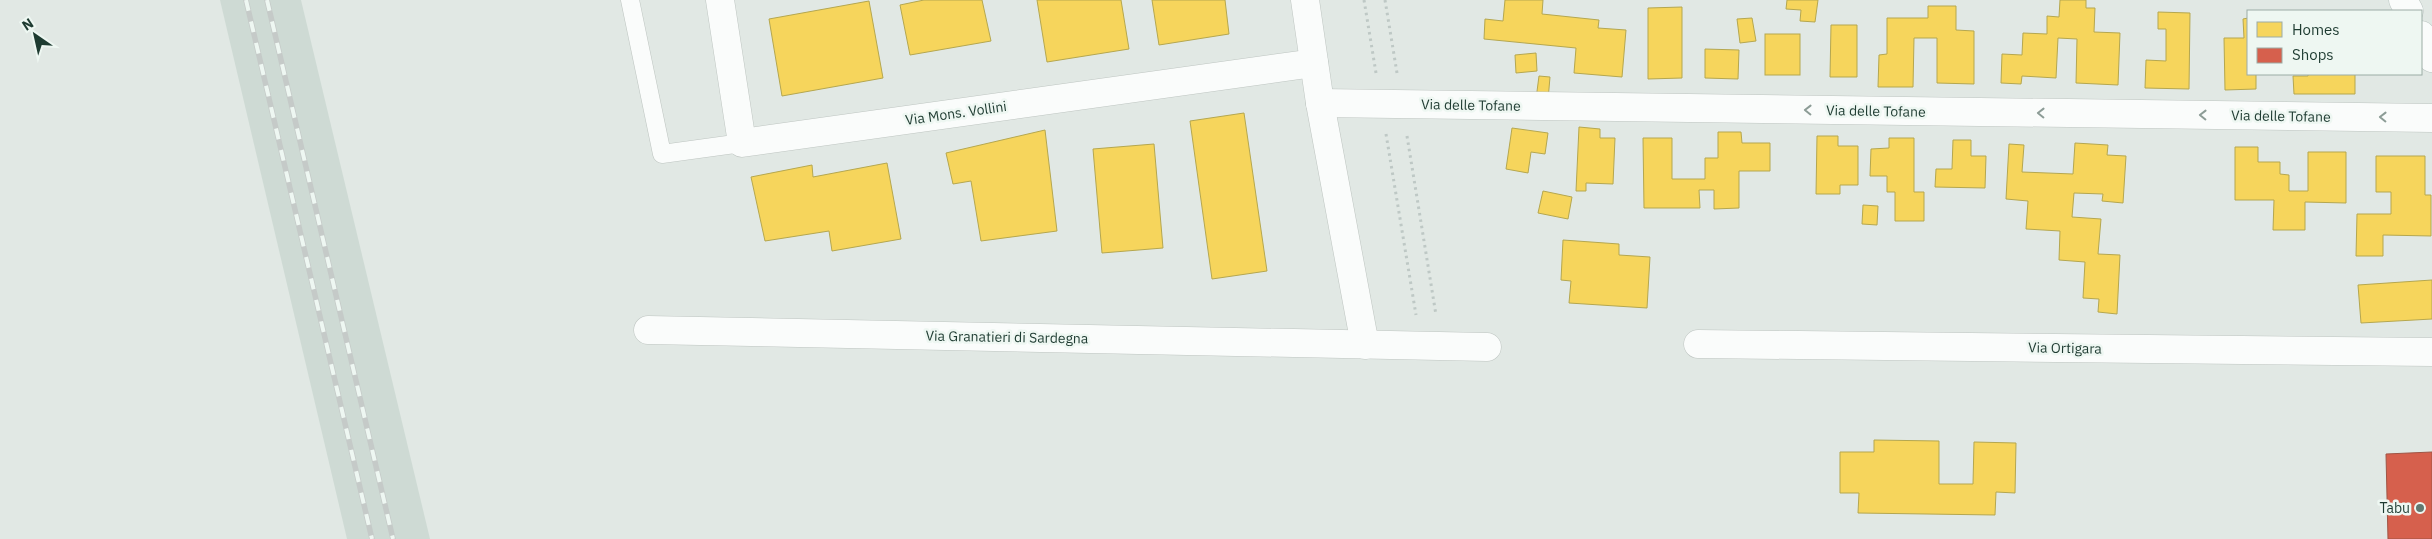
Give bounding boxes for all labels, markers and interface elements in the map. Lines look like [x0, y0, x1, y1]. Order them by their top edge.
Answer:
north arrow [10, 10, 60, 60]
legend [2247, 10, 2422, 75]
text: N [18, 14, 37, 35]
text: Homes [2292, 20, 2340, 39]
text: Shops [2292, 45, 2334, 64]
street label: Via delle Tofane [1421, 95, 1521, 115]
street label: Via Mons. Vollini [904, 97, 1008, 129]
street label: Via delle Tofane [1826, 101, 1926, 121]
one-way arrow [1804, 104, 1812, 115]
street label: Via delle Tofane [2231, 106, 2331, 126]
one-way arrow [2037, 108, 2044, 118]
one-way arrow [2199, 110, 2207, 120]
one-way arrow [2379, 112, 2387, 123]
street label: Via Granatieri di Sardegna [925, 327, 1089, 347]
street label: Via Ortigara [2028, 338, 2103, 358]
place label: Tabu [2379, 499, 2410, 517]
marker: Tabu [2414, 502, 2426, 514]

